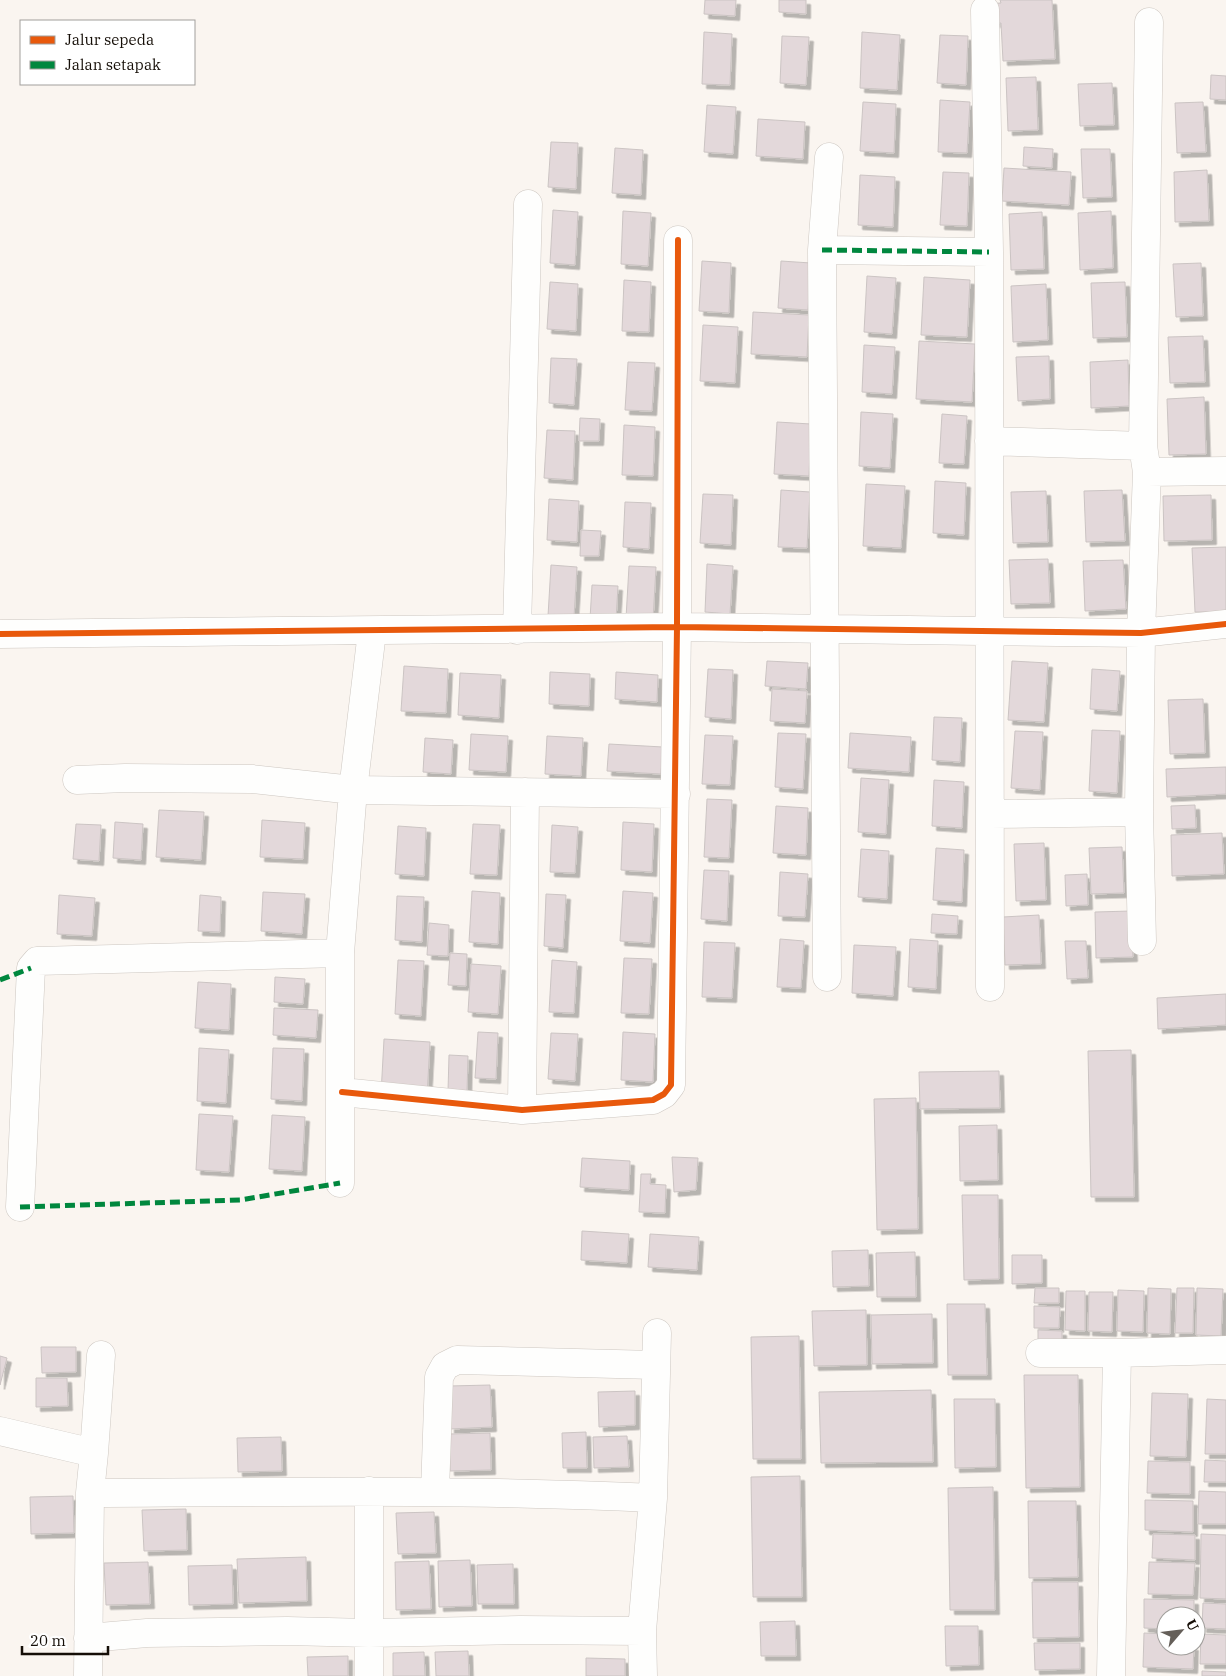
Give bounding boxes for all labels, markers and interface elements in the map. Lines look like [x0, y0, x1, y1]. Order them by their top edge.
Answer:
legend [20, 20, 195, 85]
text: Jalur sepeda [65, 30, 154, 49]
text: Jalan setapak [65, 55, 161, 74]
north arrow [1156, 1606, 1206, 1656]
text: U [1182, 1616, 1203, 1634]
scale bar [22, 1624, 109, 1656]
text: 20 m [30, 1631, 66, 1650]

